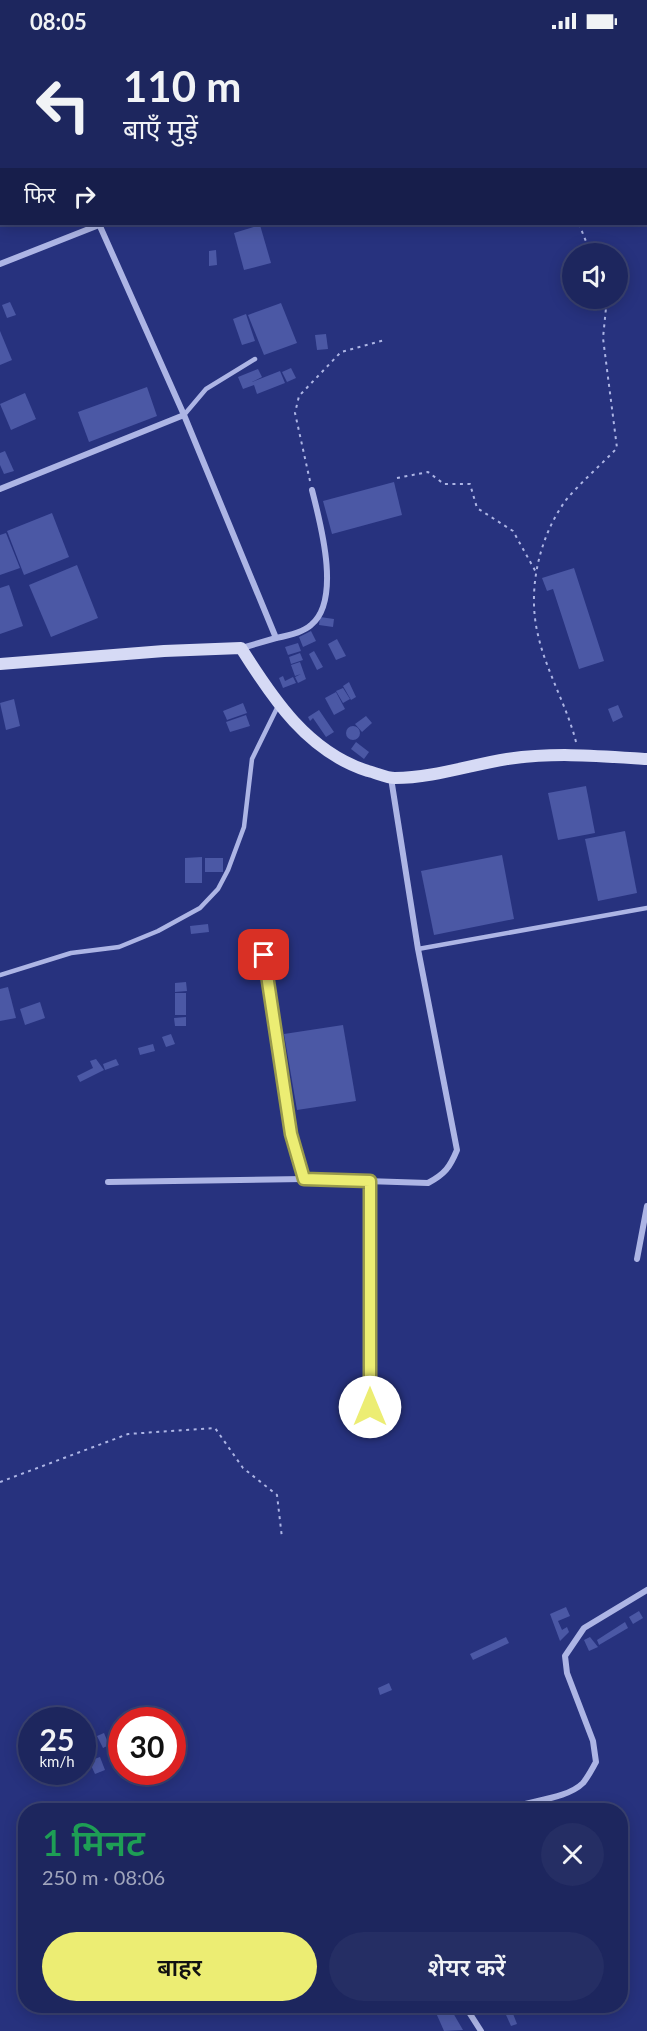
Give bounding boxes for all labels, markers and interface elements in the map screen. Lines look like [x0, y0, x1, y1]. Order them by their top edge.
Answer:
text: 08:05 [30, 8, 87, 35]
text: 110 m [123, 61, 241, 111]
icon: left [24, 66, 102, 144]
text: बाएँ मुड़ें [123, 112, 198, 145]
icon: right [68, 180, 101, 213]
text: फिर [24, 181, 56, 208]
map controls [562, 243, 628, 309]
button: sound [562, 243, 628, 309]
pin [238, 929, 289, 980]
icon: arrive [247, 938, 280, 971]
position arrow [338, 1375, 402, 1439]
speed limit sign: 30 [108, 1707, 186, 1785]
text: 25 [40, 1721, 74, 1757]
text: km/h [39, 1752, 75, 1770]
text: 1 मिनट [42, 1820, 145, 1864]
button: close [541, 1823, 604, 1886]
text: 250 m · 08:06 [42, 1865, 165, 1889]
button: बाहर [42, 1932, 317, 2001]
button: शेयर करें [329, 1932, 604, 2001]

